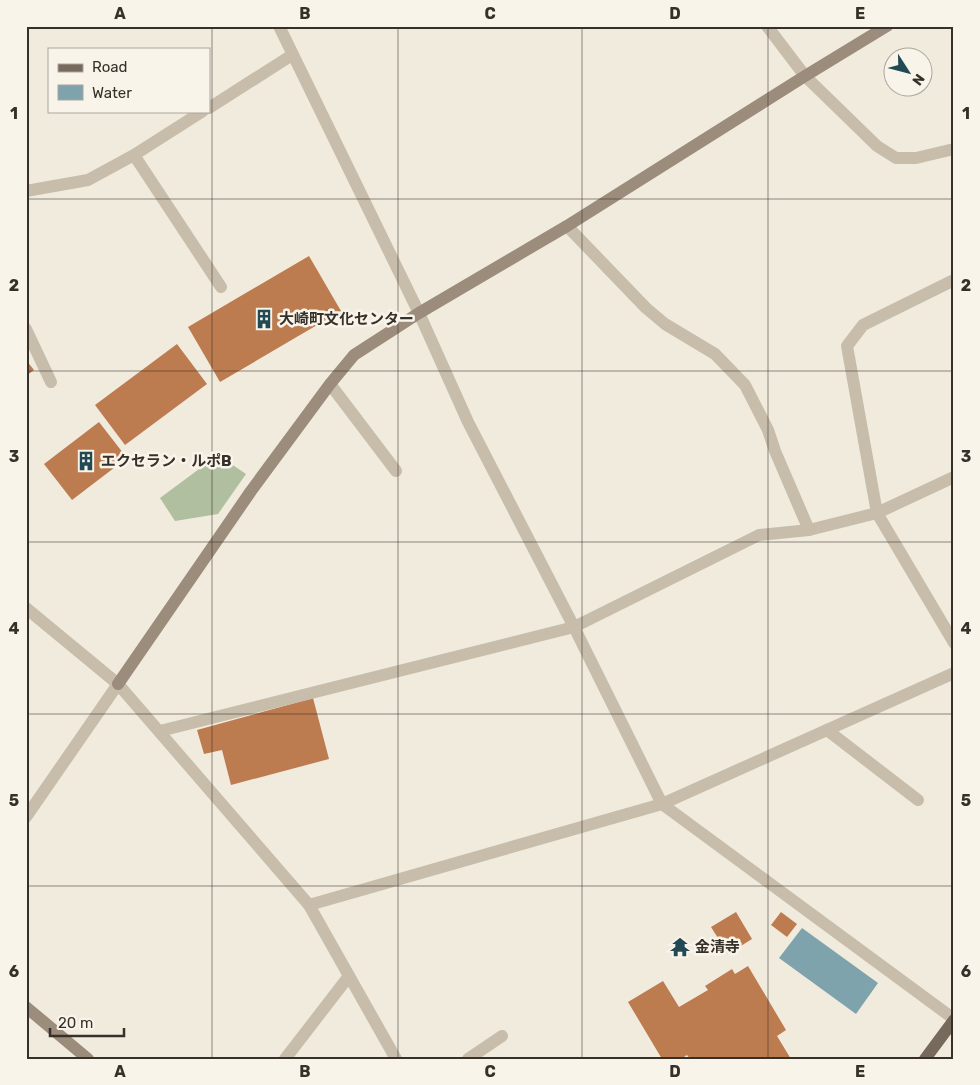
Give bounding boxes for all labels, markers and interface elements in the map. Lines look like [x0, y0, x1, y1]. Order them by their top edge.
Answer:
text: A [114, 4, 126, 23]
text: B [299, 4, 311, 23]
text: C [484, 4, 496, 23]
text: D [669, 4, 681, 23]
text: E [855, 4, 865, 23]
legend [48, 48, 210, 112]
north arrow [882, 48, 932, 98]
text: Road [92, 58, 128, 76]
text: N [908, 70, 928, 88]
text: Water [92, 84, 132, 102]
text: 1 [10, 104, 18, 123]
text: 1 [962, 104, 970, 123]
text: 2 [9, 276, 19, 295]
text: 2 [961, 276, 971, 295]
building icon: 大崎町文化センター [253, 308, 275, 330]
place label: 大崎町文化センター [279, 310, 414, 328]
text: 3 [9, 447, 19, 466]
text: 3 [961, 447, 971, 466]
building icon: エクセラン・ルポB [75, 450, 97, 472]
place label: エクセラン・ルポB [101, 452, 232, 470]
text: 4 [9, 619, 20, 638]
text: 4 [961, 619, 972, 638]
text: 5 [9, 791, 19, 810]
text: 5 [961, 791, 971, 810]
temple icon: 金清寺 [669, 936, 691, 958]
place label: 金清寺 [695, 938, 740, 956]
text: 6 [9, 962, 19, 981]
text: 6 [961, 962, 971, 981]
scale bar [50, 1005, 124, 1037]
text: 20 m [58, 1014, 93, 1032]
text: A [114, 1062, 126, 1081]
text: B [299, 1062, 311, 1081]
text: C [484, 1062, 496, 1081]
text: D [669, 1062, 681, 1081]
text: E [855, 1062, 865, 1081]

